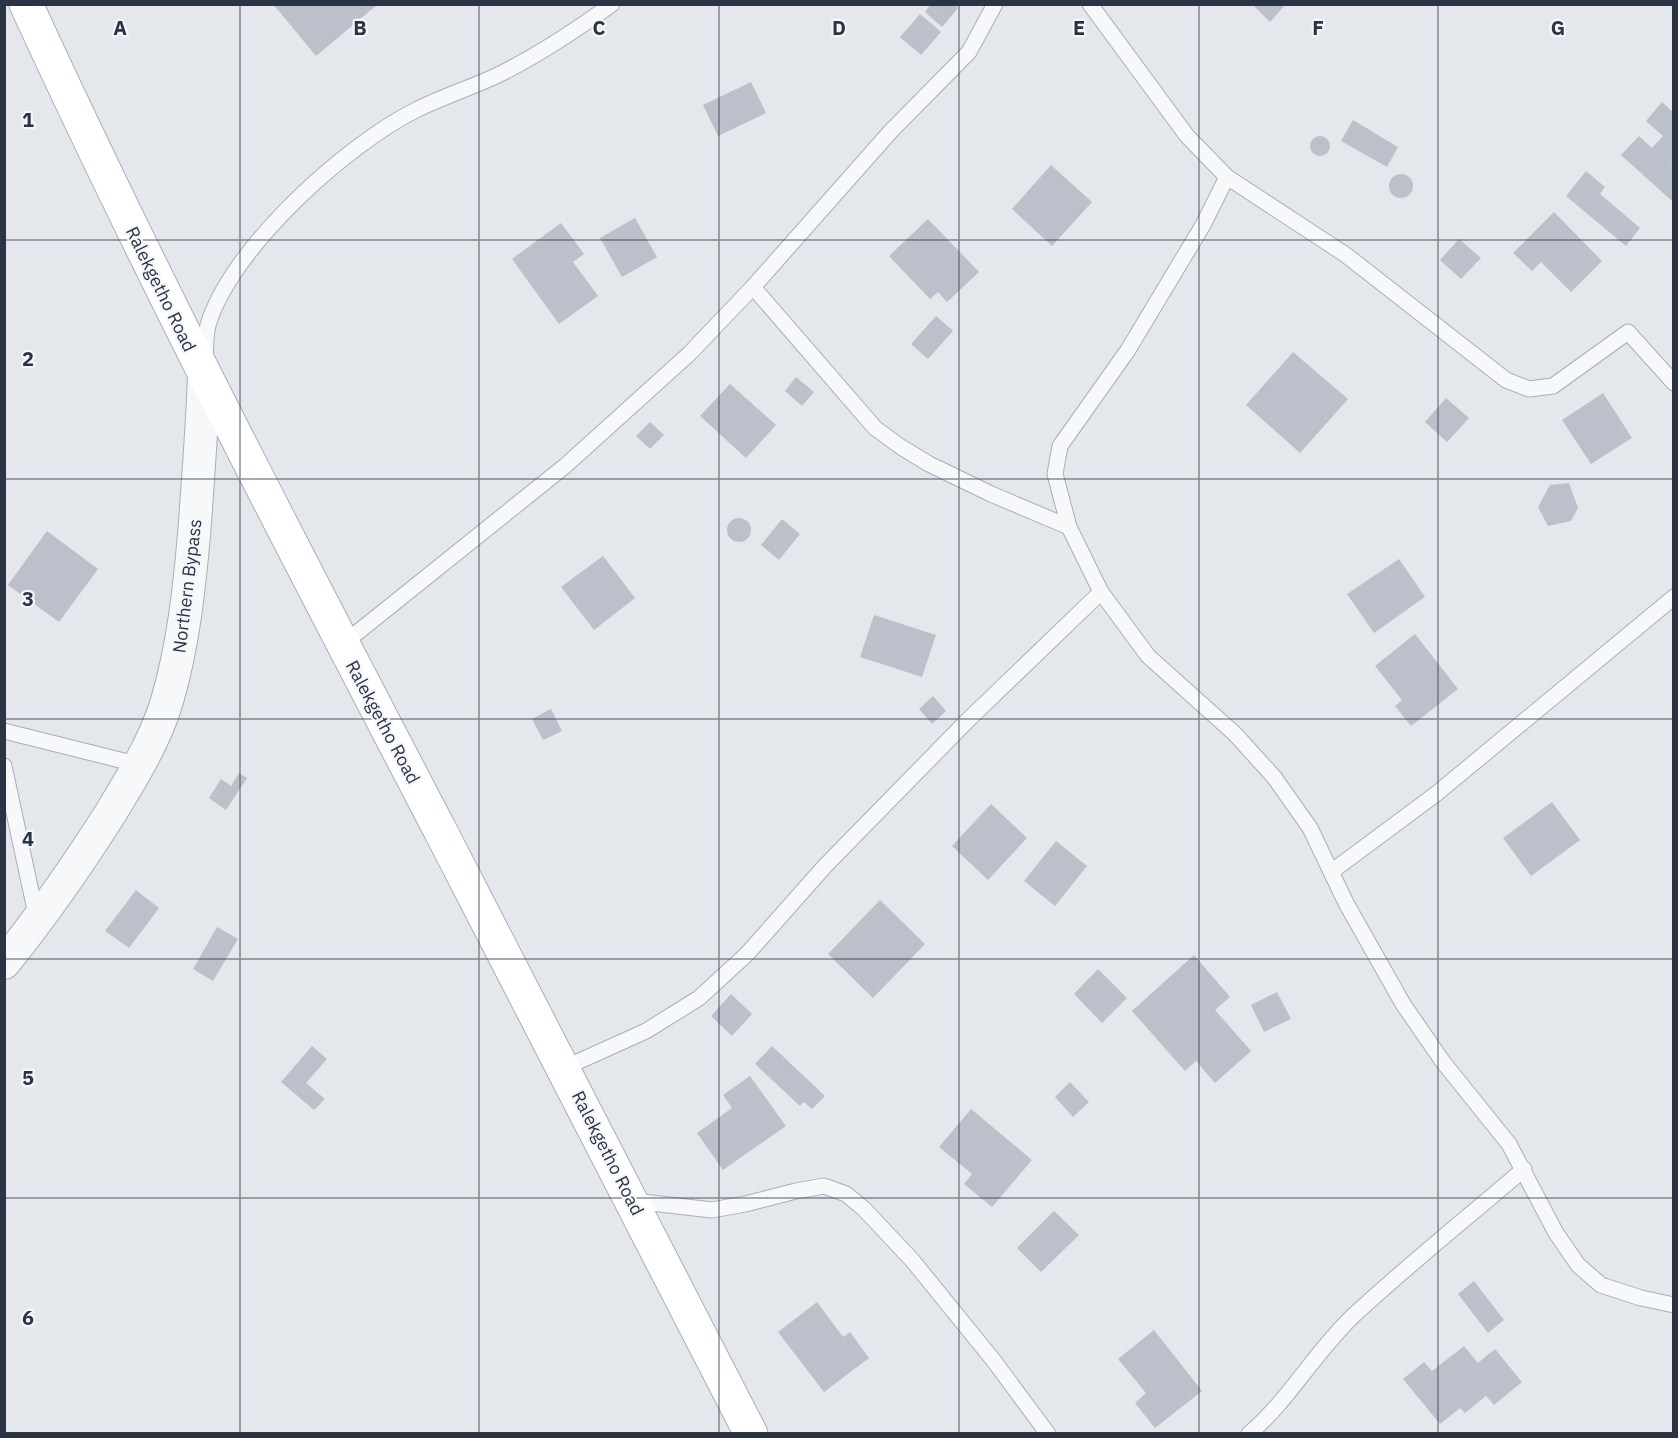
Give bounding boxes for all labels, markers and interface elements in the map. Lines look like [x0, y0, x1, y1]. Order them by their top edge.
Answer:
text: A [113, 14, 127, 41]
text: B [353, 14, 367, 41]
text: C [592, 14, 606, 41]
text: D [832, 14, 846, 41]
text: E [1073, 14, 1085, 41]
text: F [1312, 14, 1324, 41]
text: G [1551, 14, 1565, 41]
text: 1 [22, 106, 34, 133]
street label: Ralekgetho Road [121, 223, 201, 355]
text: 2 [22, 345, 34, 372]
street label: Northern Bypass [167, 518, 207, 654]
text: 3 [22, 585, 34, 612]
street label: Ralekgetho Road [341, 656, 425, 788]
text: 4 [22, 825, 34, 852]
text: 5 [22, 1064, 34, 1091]
street label: Ralekgetho Road [567, 1087, 649, 1219]
text: 6 [22, 1304, 34, 1331]

